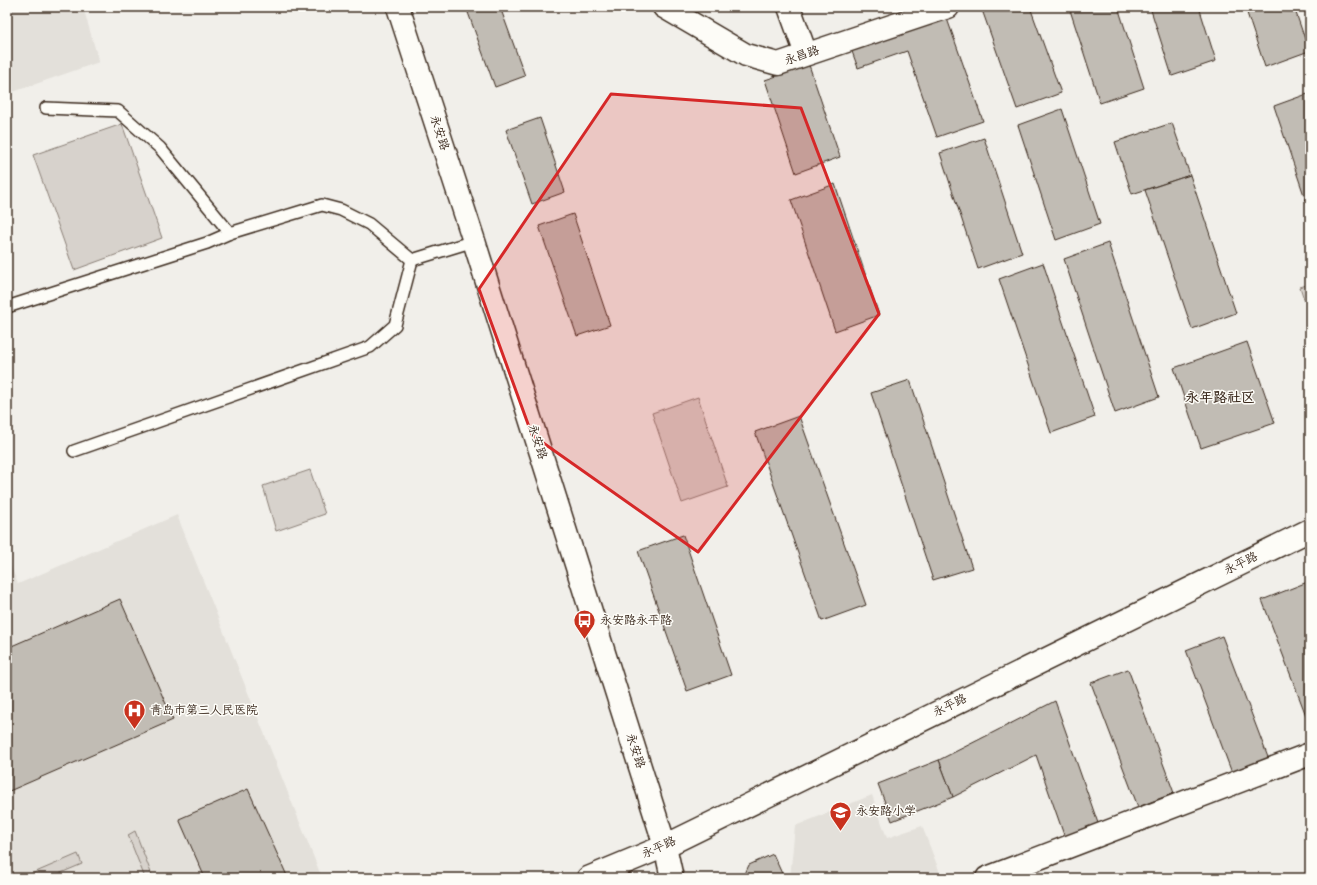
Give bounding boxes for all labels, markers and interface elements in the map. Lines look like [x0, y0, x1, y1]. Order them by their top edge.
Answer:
street label: 永昌路 [782, 43, 822, 69]
street label: 永安路 [426, 113, 452, 153]
district label: 永年路社区 [1185, 389, 1255, 407]
street label: 永安路 [524, 422, 550, 462]
street label: 永平路 [1221, 549, 1261, 579]
bus stop icon: 永安路永平路 [571, 608, 597, 641]
place label: 永安路永平路 [600, 613, 672, 629]
street label: 永平路 [930, 691, 970, 721]
hospital icon: 青岛市第三人民医院 [122, 698, 148, 731]
place label: 青岛市第三人民医院 [150, 703, 258, 719]
street label: 永安路 [622, 731, 648, 771]
school or university icon: 永安路小学 [827, 799, 853, 832]
place label: 永安路小学 [856, 804, 916, 820]
street label: 永平路 [639, 833, 679, 863]

